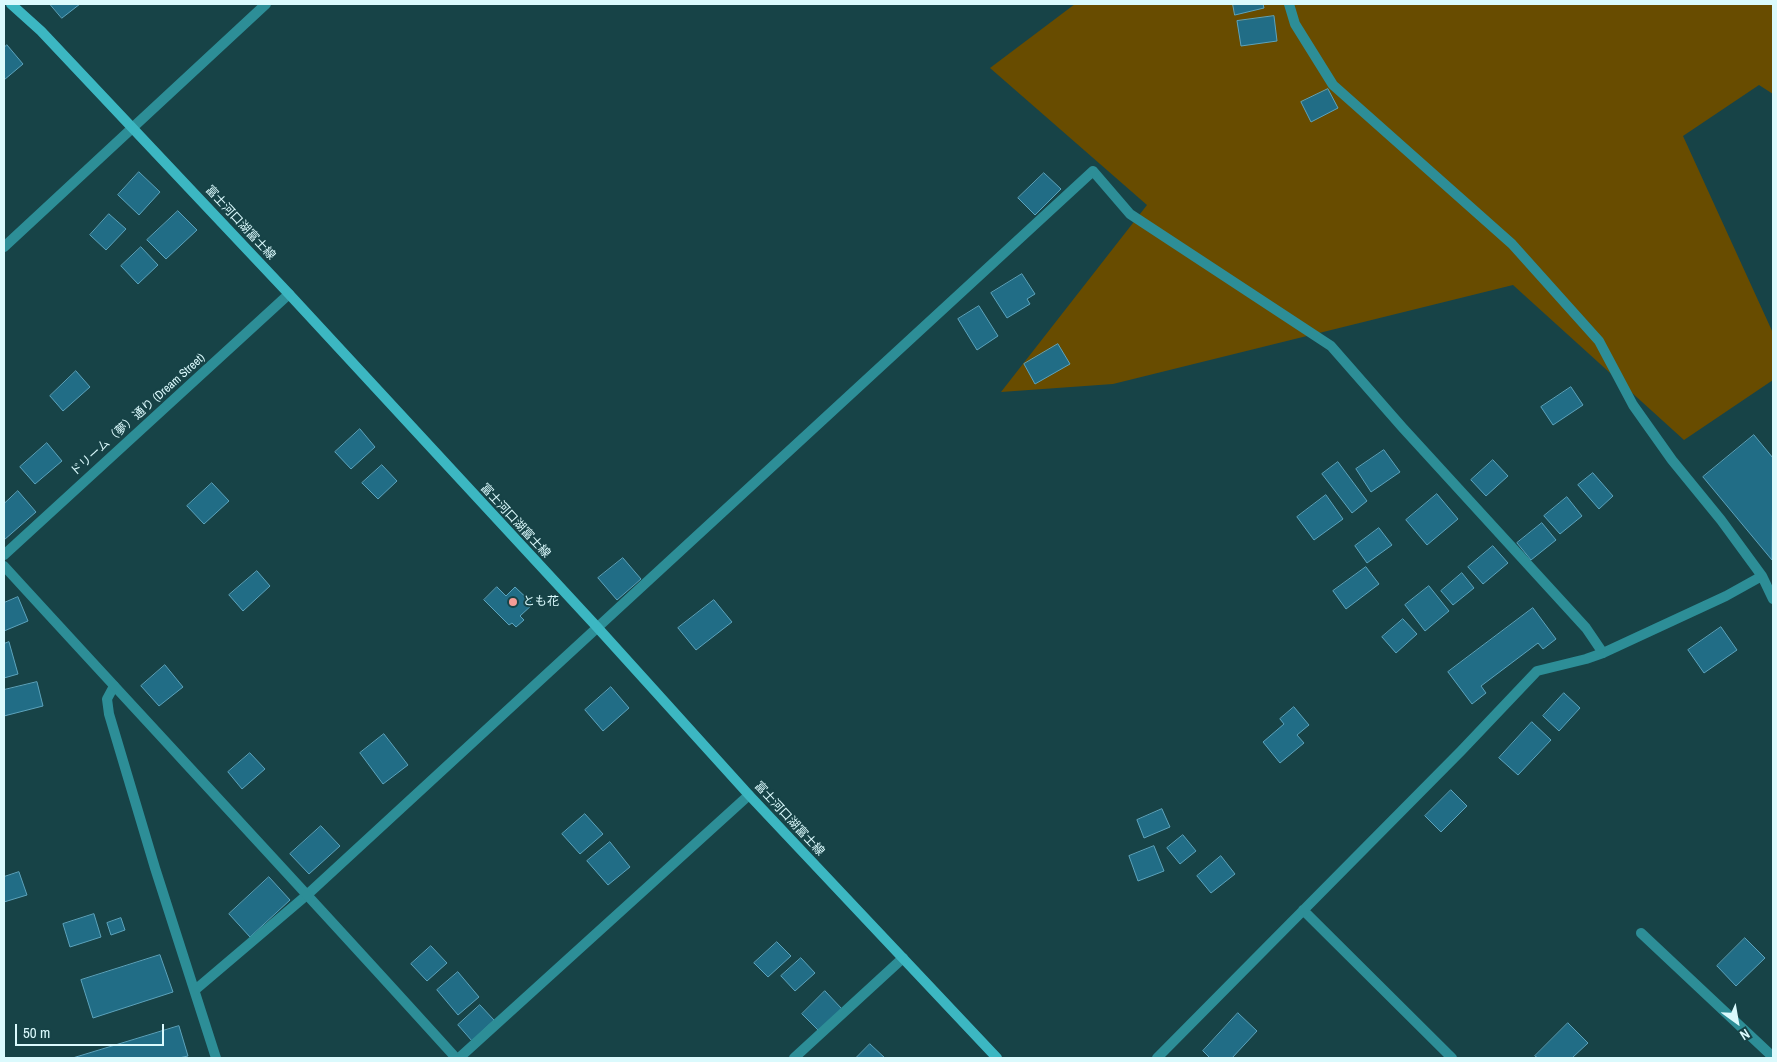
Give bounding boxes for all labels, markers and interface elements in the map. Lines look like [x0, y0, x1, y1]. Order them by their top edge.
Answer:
street label: 富士河口湖富士線 [202, 183, 278, 263]
street label: ドリーム（夢）通り (Dream Street) [68, 351, 208, 479]
street label: 富士河口湖富士線 [477, 481, 553, 561]
place label: とも花 [523, 595, 559, 609]
marker: とも花 [507, 596, 519, 608]
street label: 富士河口湖富士線 [751, 779, 827, 859]
north arrow [1712, 997, 1762, 1047]
scale bar [18, 1014, 166, 1046]
text: 50 m [23, 1022, 50, 1043]
text: N [1737, 1025, 1753, 1045]

